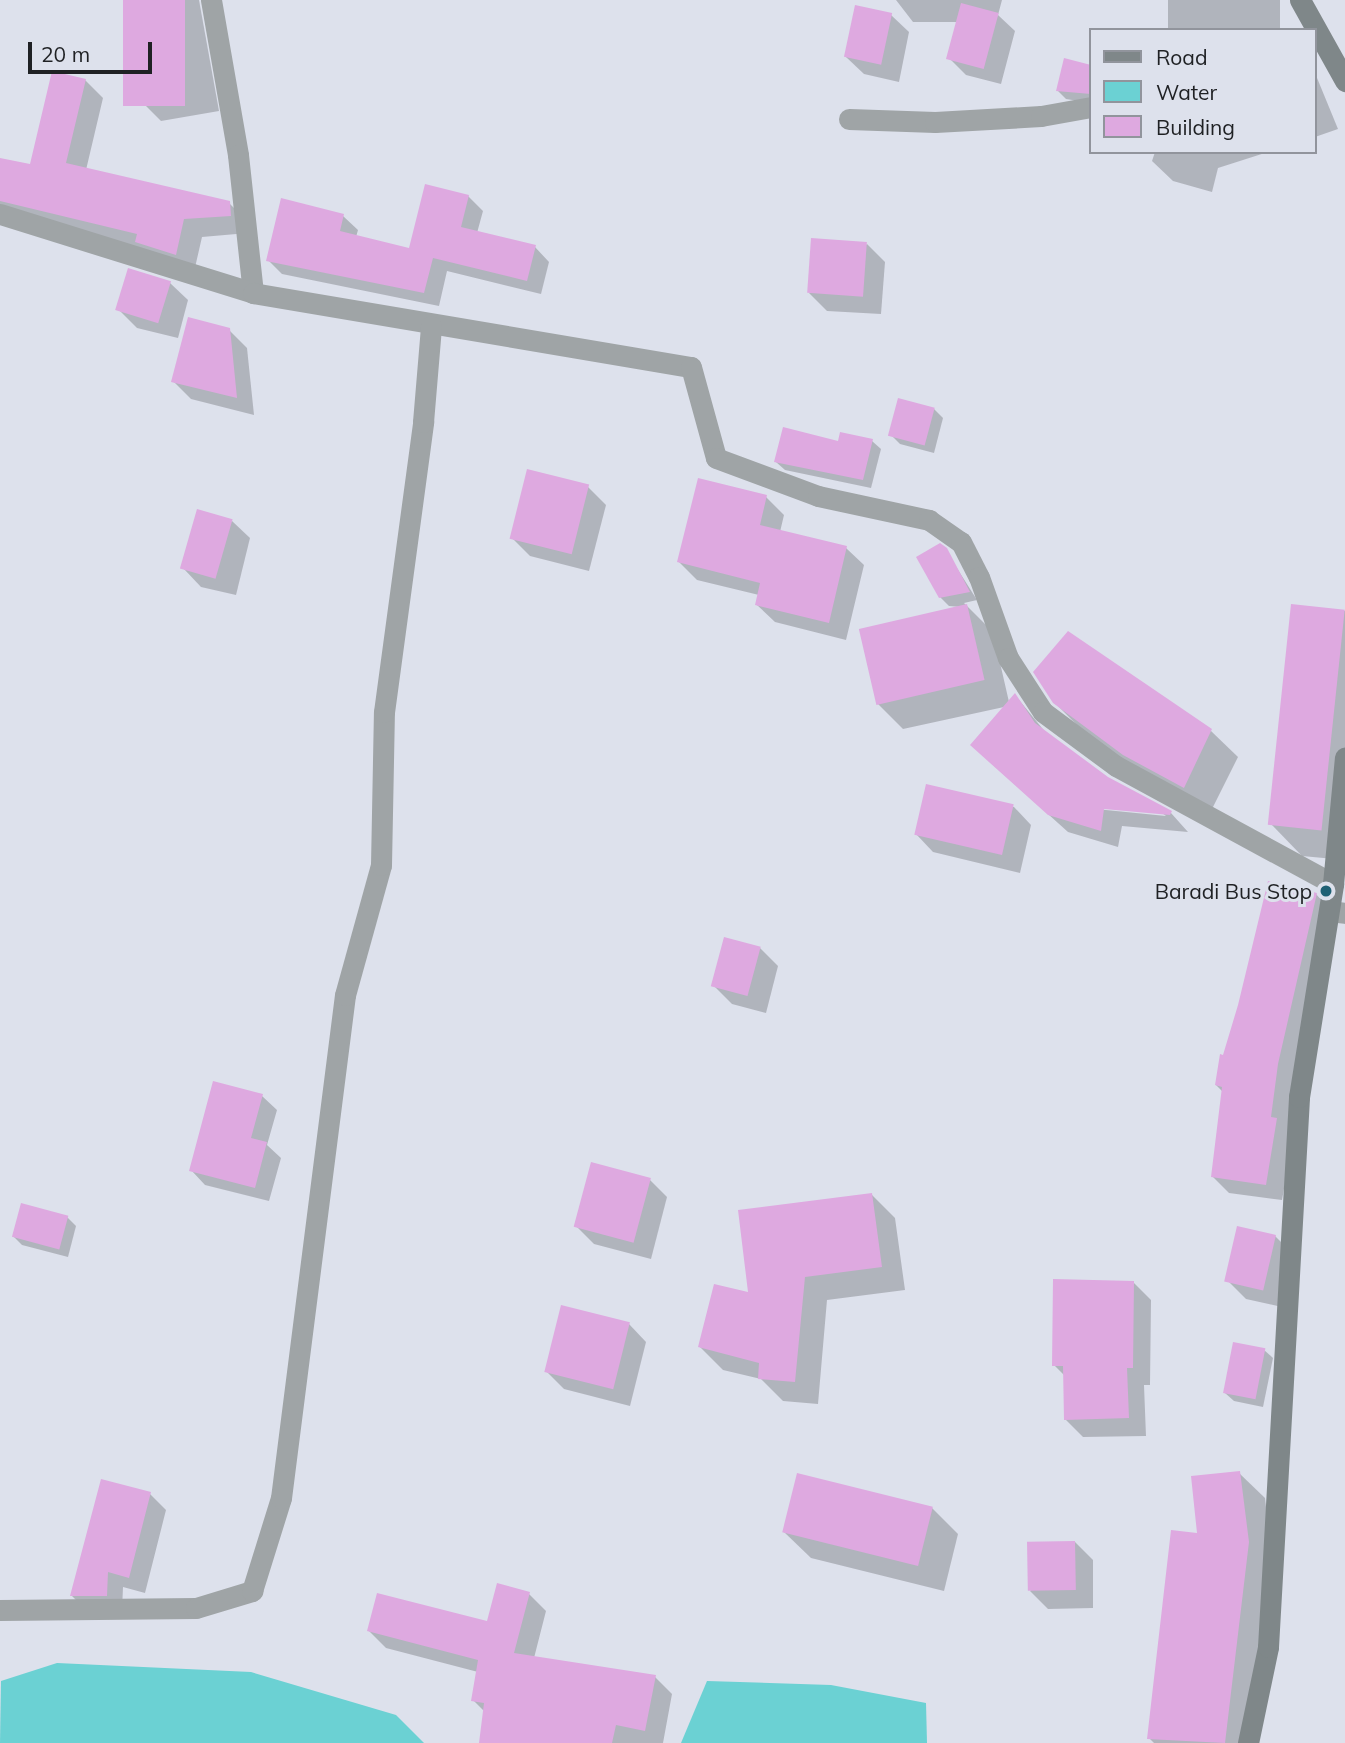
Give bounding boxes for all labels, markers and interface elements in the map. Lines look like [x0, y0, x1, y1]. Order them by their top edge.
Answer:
scale bar [32, 28, 156, 72]
legend [1090, 28, 1317, 154]
text: 20 m [41, 41, 90, 67]
text: Road [1156, 44, 1207, 70]
text: Water [1156, 79, 1217, 105]
text: Building [1156, 114, 1235, 140]
place label: Baradi Bus Stop [1155, 878, 1312, 904]
marker: Baradi Bus Stop [1318, 883, 1334, 899]

